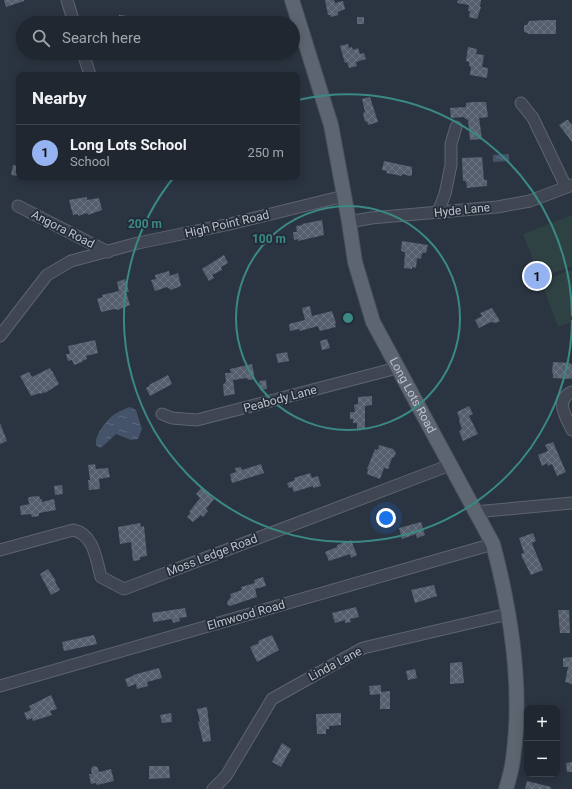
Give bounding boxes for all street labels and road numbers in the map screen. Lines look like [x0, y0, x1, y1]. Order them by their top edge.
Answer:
street label: Hyde Lane [433, 200, 491, 220]
street label: Angora Road [29, 207, 97, 251]
street label: High Point Road [183, 207, 271, 241]
street label: Long Lots Road [387, 355, 439, 435]
street label: Peabody Lane [242, 382, 318, 416]
street label: Moss Ledge Road [165, 531, 259, 579]
street label: Elmwood Road [205, 597, 287, 633]
street label: Linda Lane [306, 644, 364, 684]

